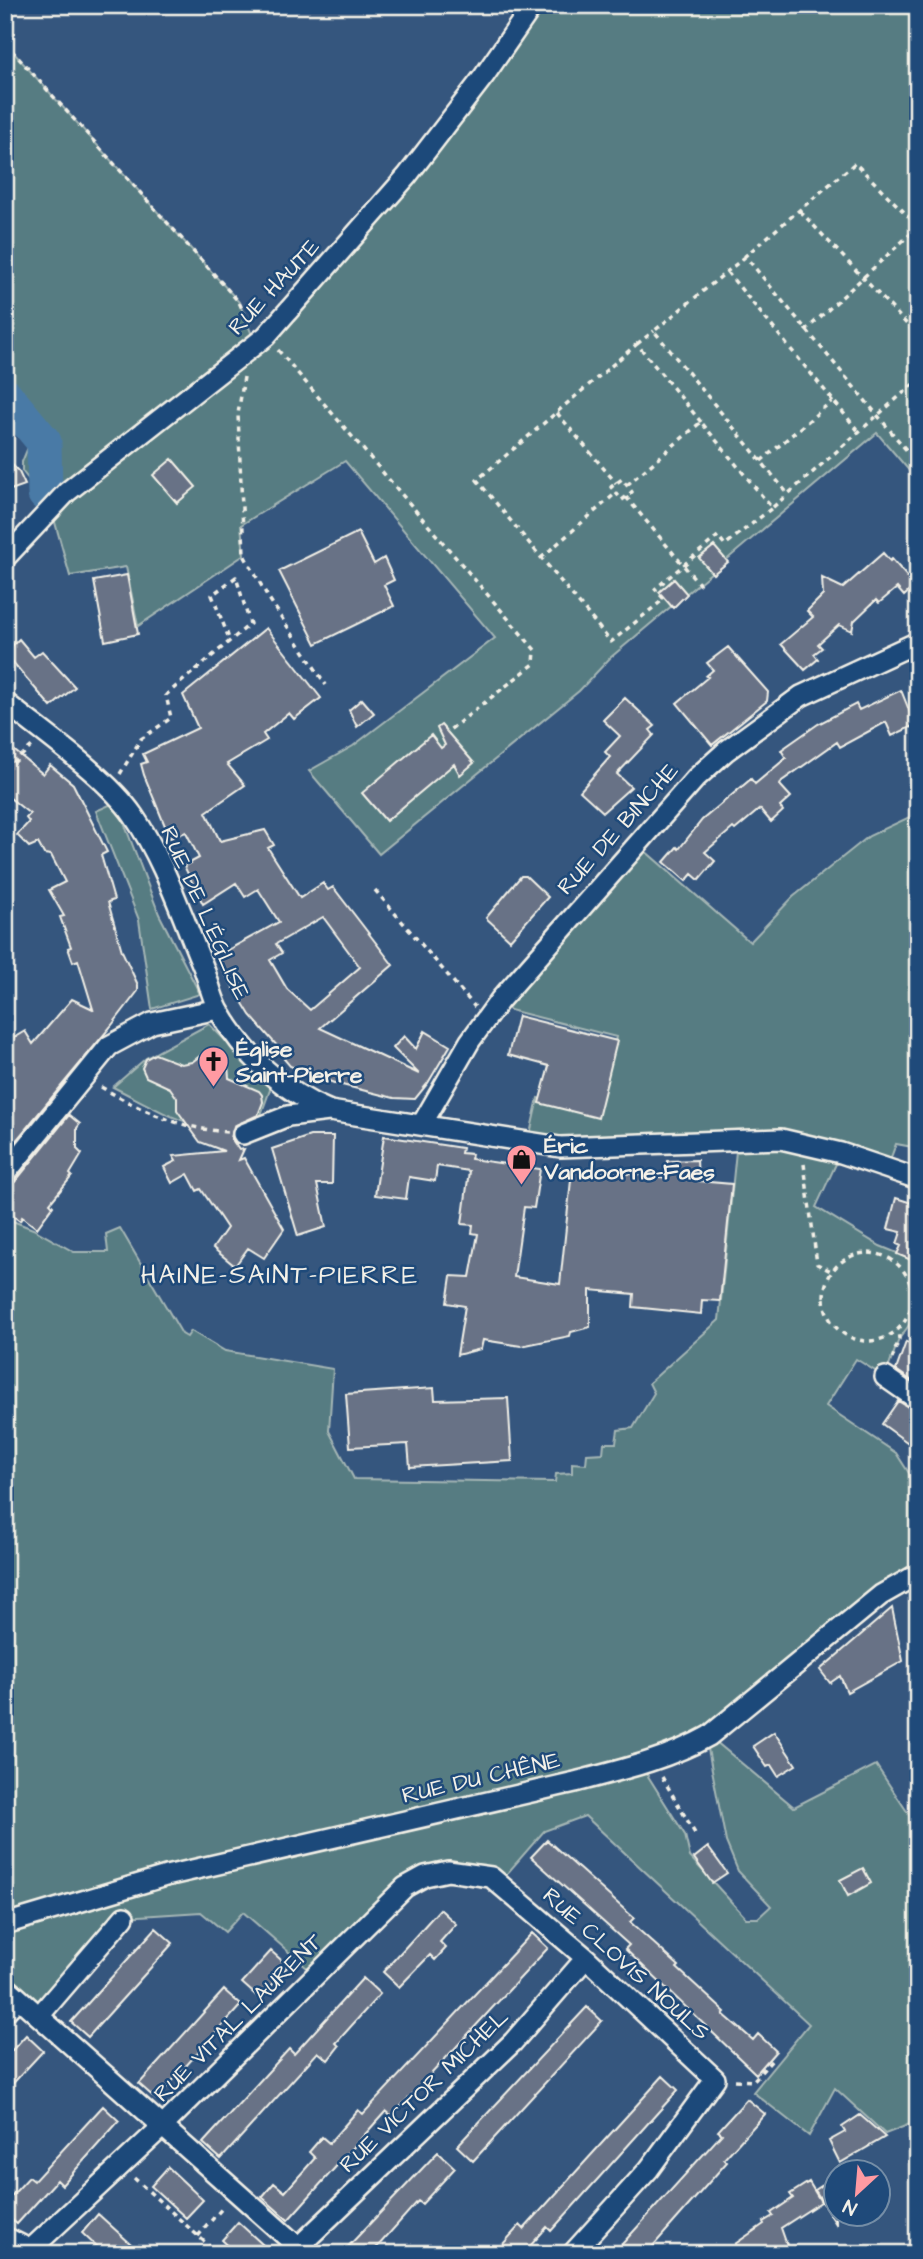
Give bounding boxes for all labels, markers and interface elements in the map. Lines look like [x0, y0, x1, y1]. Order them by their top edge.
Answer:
street label: RUE HAUTE [221, 231, 327, 342]
street label: RUE DE BINCHE [550, 756, 686, 902]
street label: RUE DE L'ÉGLISE [152, 821, 258, 1005]
place label: Église Saint-Pierre [235, 1033, 363, 1091]
church icon: Église Saint-Pierre [196, 1045, 230, 1089]
place label: Éric Vandoorne-Faes [543, 1130, 715, 1188]
shop icon: Éric Vandoorne-Faes [504, 1142, 538, 1186]
district label: HAINE-SAINT-PIERRE [141, 1257, 419, 1293]
street label: RUE DU CHÊNE [399, 1744, 563, 1812]
street label: RUE CLOVIS NOULS [535, 1880, 717, 2048]
street label: RUE VITAL LAURENT [147, 1926, 330, 2109]
street label: RUE VICTOR MICHEL [332, 2002, 516, 2180]
north arrow [822, 2158, 892, 2228]
text: N [839, 2192, 861, 2222]

